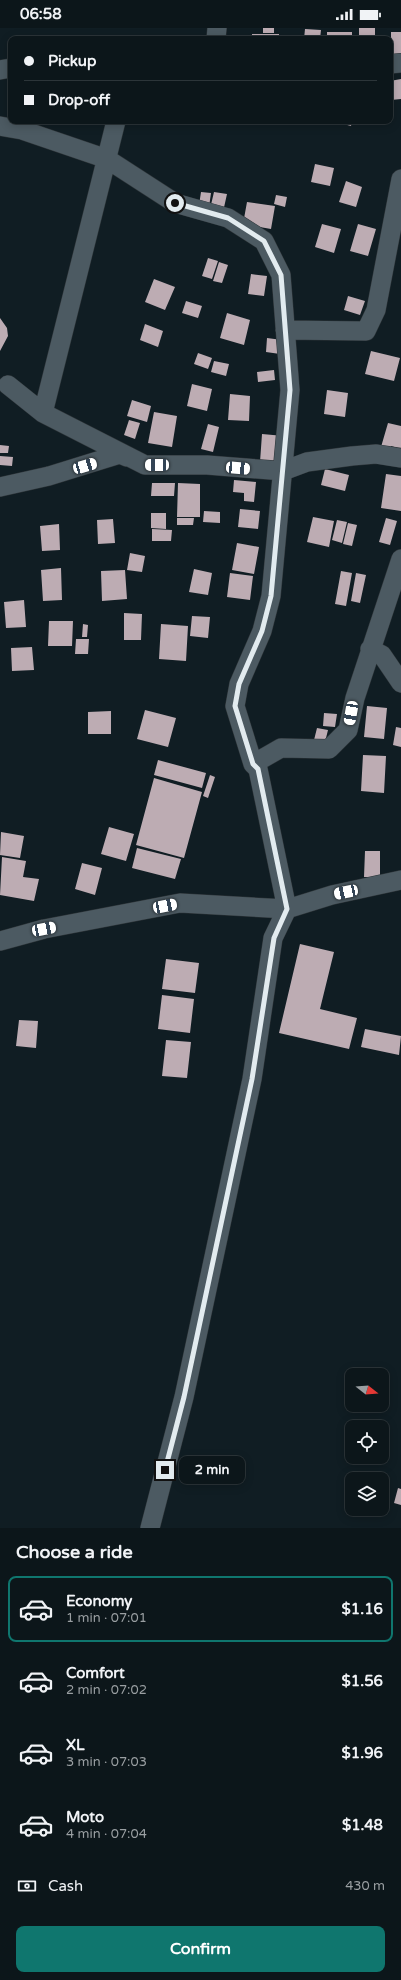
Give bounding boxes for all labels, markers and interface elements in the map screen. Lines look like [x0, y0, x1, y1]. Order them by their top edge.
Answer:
text: 06:58 [20, 5, 62, 23]
text: Pickup [48, 52, 96, 70]
text: Drop-off [48, 91, 110, 109]
route start [166, 194, 184, 212]
car [72, 457, 98, 475]
car [145, 459, 169, 471]
car [226, 461, 250, 475]
car [343, 700, 359, 726]
car [333, 884, 359, 900]
car [152, 898, 178, 914]
car [31, 921, 57, 937]
north arrow [345, 1368, 389, 1412]
map controls [345, 1368, 389, 1516]
button: locate [345, 1420, 389, 1464]
callout: 2 min [179, 1456, 245, 1484]
route end [156, 1461, 174, 1479]
text: 2 min [195, 1462, 229, 1478]
button: layers [345, 1472, 389, 1516]
text: Choose a ride [16, 1541, 133, 1563]
icon: car [18, 1591, 54, 1627]
text: Economy [66, 1592, 132, 1610]
text: $1.16 [342, 1600, 383, 1618]
text: 1 min · 07:01 [66, 1610, 147, 1626]
icon: car [18, 1663, 54, 1699]
text: Comfort [66, 1664, 125, 1682]
text: $1.56 [342, 1672, 383, 1690]
text: 2 min · 07:02 [66, 1682, 147, 1698]
icon: car [18, 1735, 54, 1771]
text: XL [66, 1736, 85, 1754]
text: $1.96 [342, 1744, 383, 1762]
text: 3 min · 07:03 [66, 1754, 147, 1770]
icon: car [18, 1807, 54, 1843]
text: Moto [66, 1808, 104, 1826]
text: $1.48 [342, 1816, 383, 1834]
text: 4 min · 07:04 [66, 1826, 147, 1842]
icon: cash [16, 1875, 38, 1897]
text: Cash [48, 1877, 83, 1895]
text: 430 m [345, 1878, 385, 1894]
button: Confirm [16, 1926, 385, 1972]

